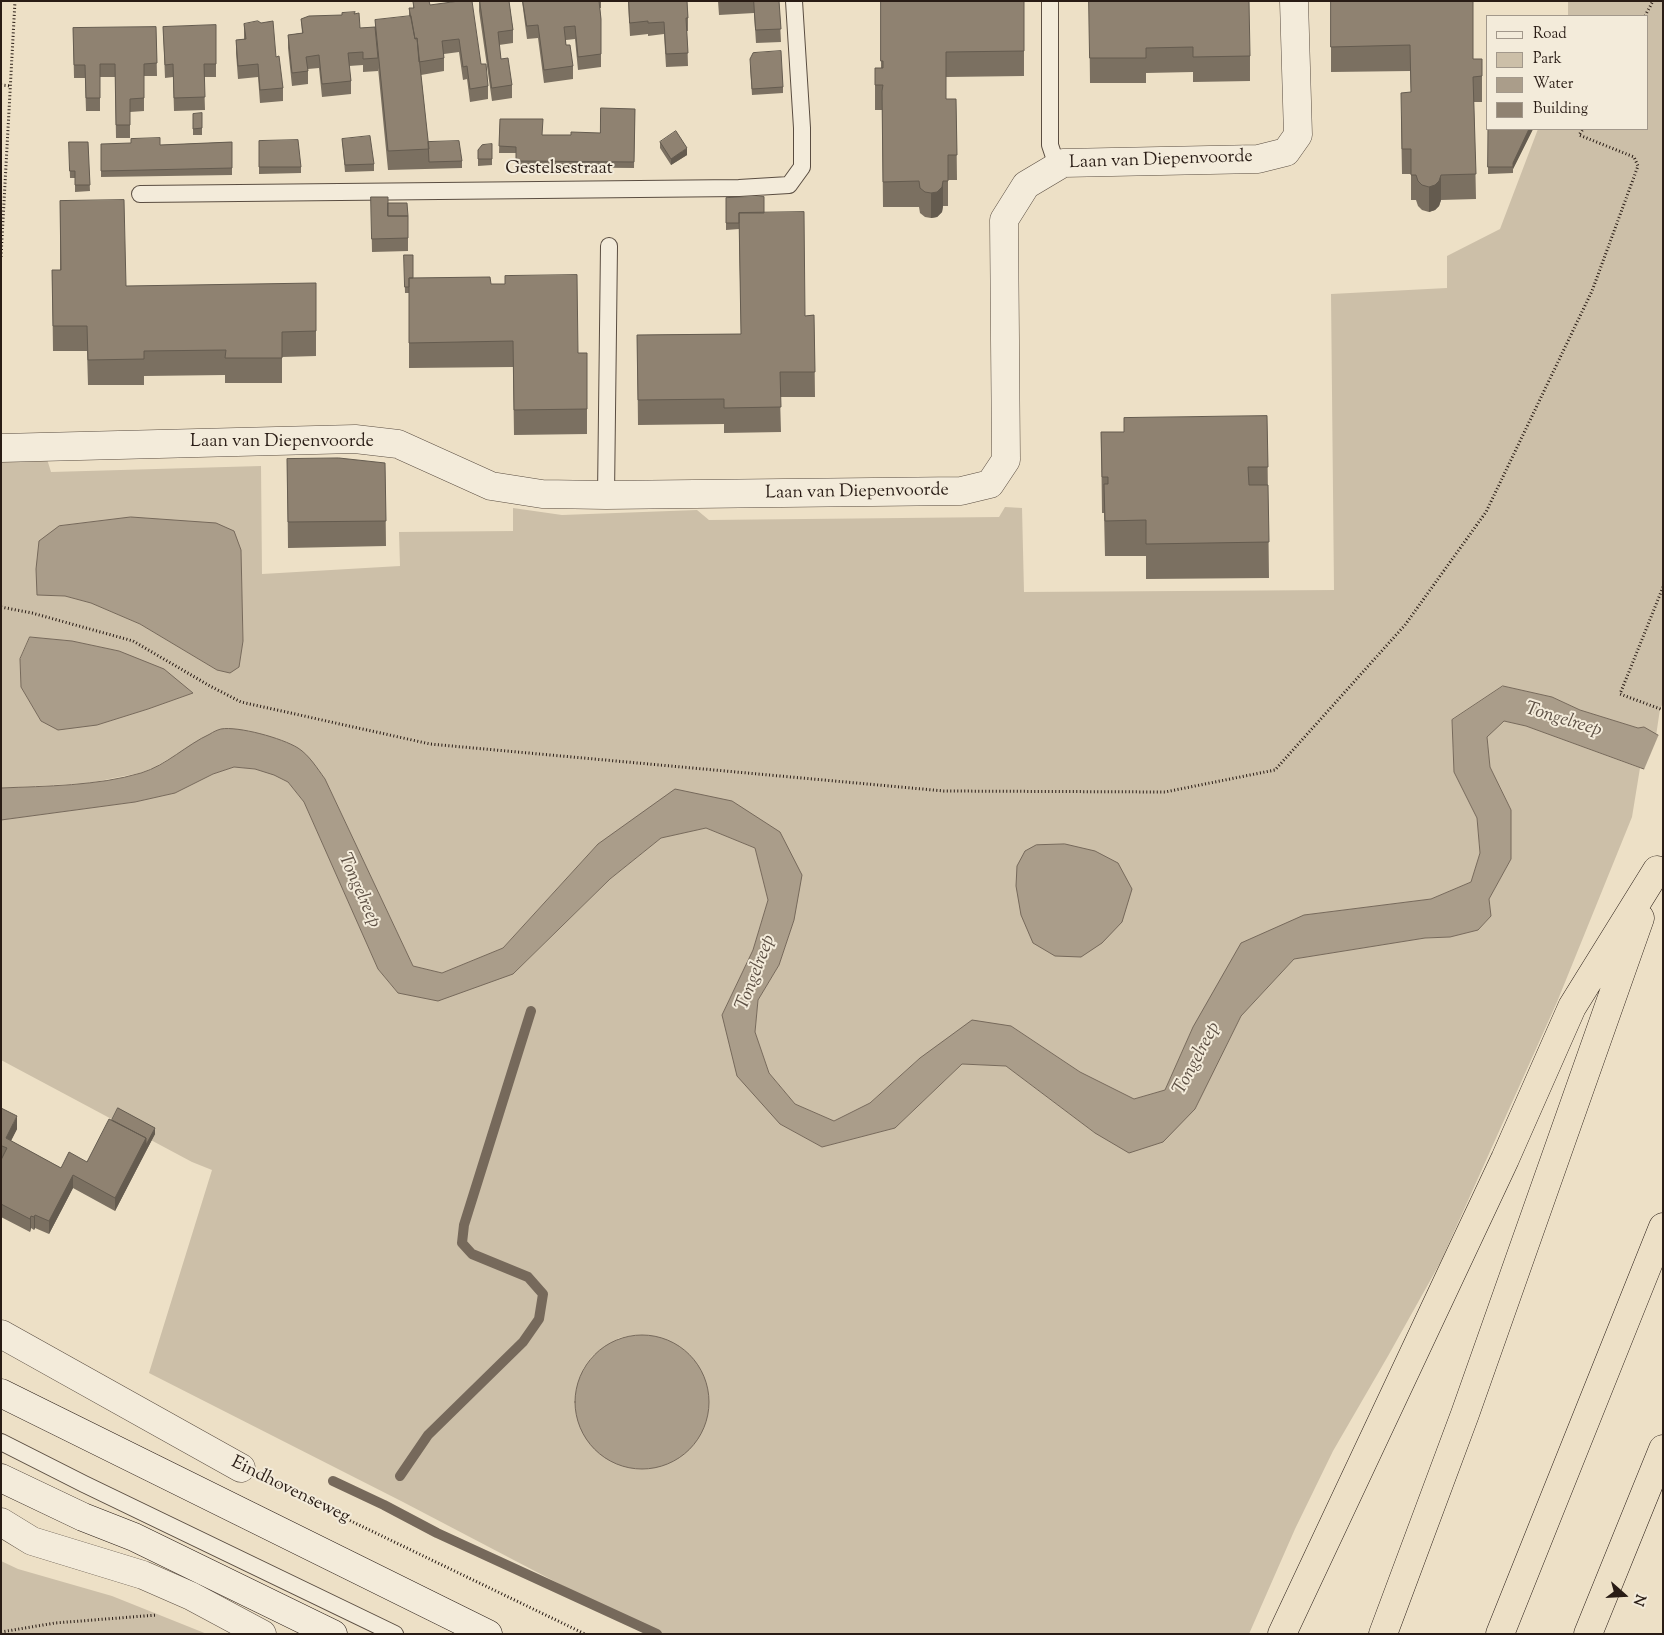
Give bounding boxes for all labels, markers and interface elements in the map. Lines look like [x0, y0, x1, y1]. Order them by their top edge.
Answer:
legend [1486, 15, 1649, 130]
text: Road [1533, 24, 1567, 45]
text: Park [1533, 49, 1562, 70]
text: Water [1533, 74, 1573, 95]
text: Building [1533, 99, 1588, 120]
street label: Laan van Diepenvoorde [1069, 147, 1253, 175]
street label: Gestelsestraat [505, 159, 613, 181]
street label: Laan van Diepenvoorde [190, 432, 374, 454]
street label: Laan van Diepenvoorde [765, 481, 949, 505]
water label: Tongelreep [1522, 699, 1604, 743]
water label: Tongelreep [332, 850, 384, 932]
water label: Tongelreep [732, 932, 782, 1014]
water label: Tongelreep [1169, 1019, 1227, 1099]
street label: Eindhovenseweg [227, 1453, 353, 1529]
north arrow [1599, 1570, 1649, 1620]
text: N [1627, 1591, 1649, 1608]

